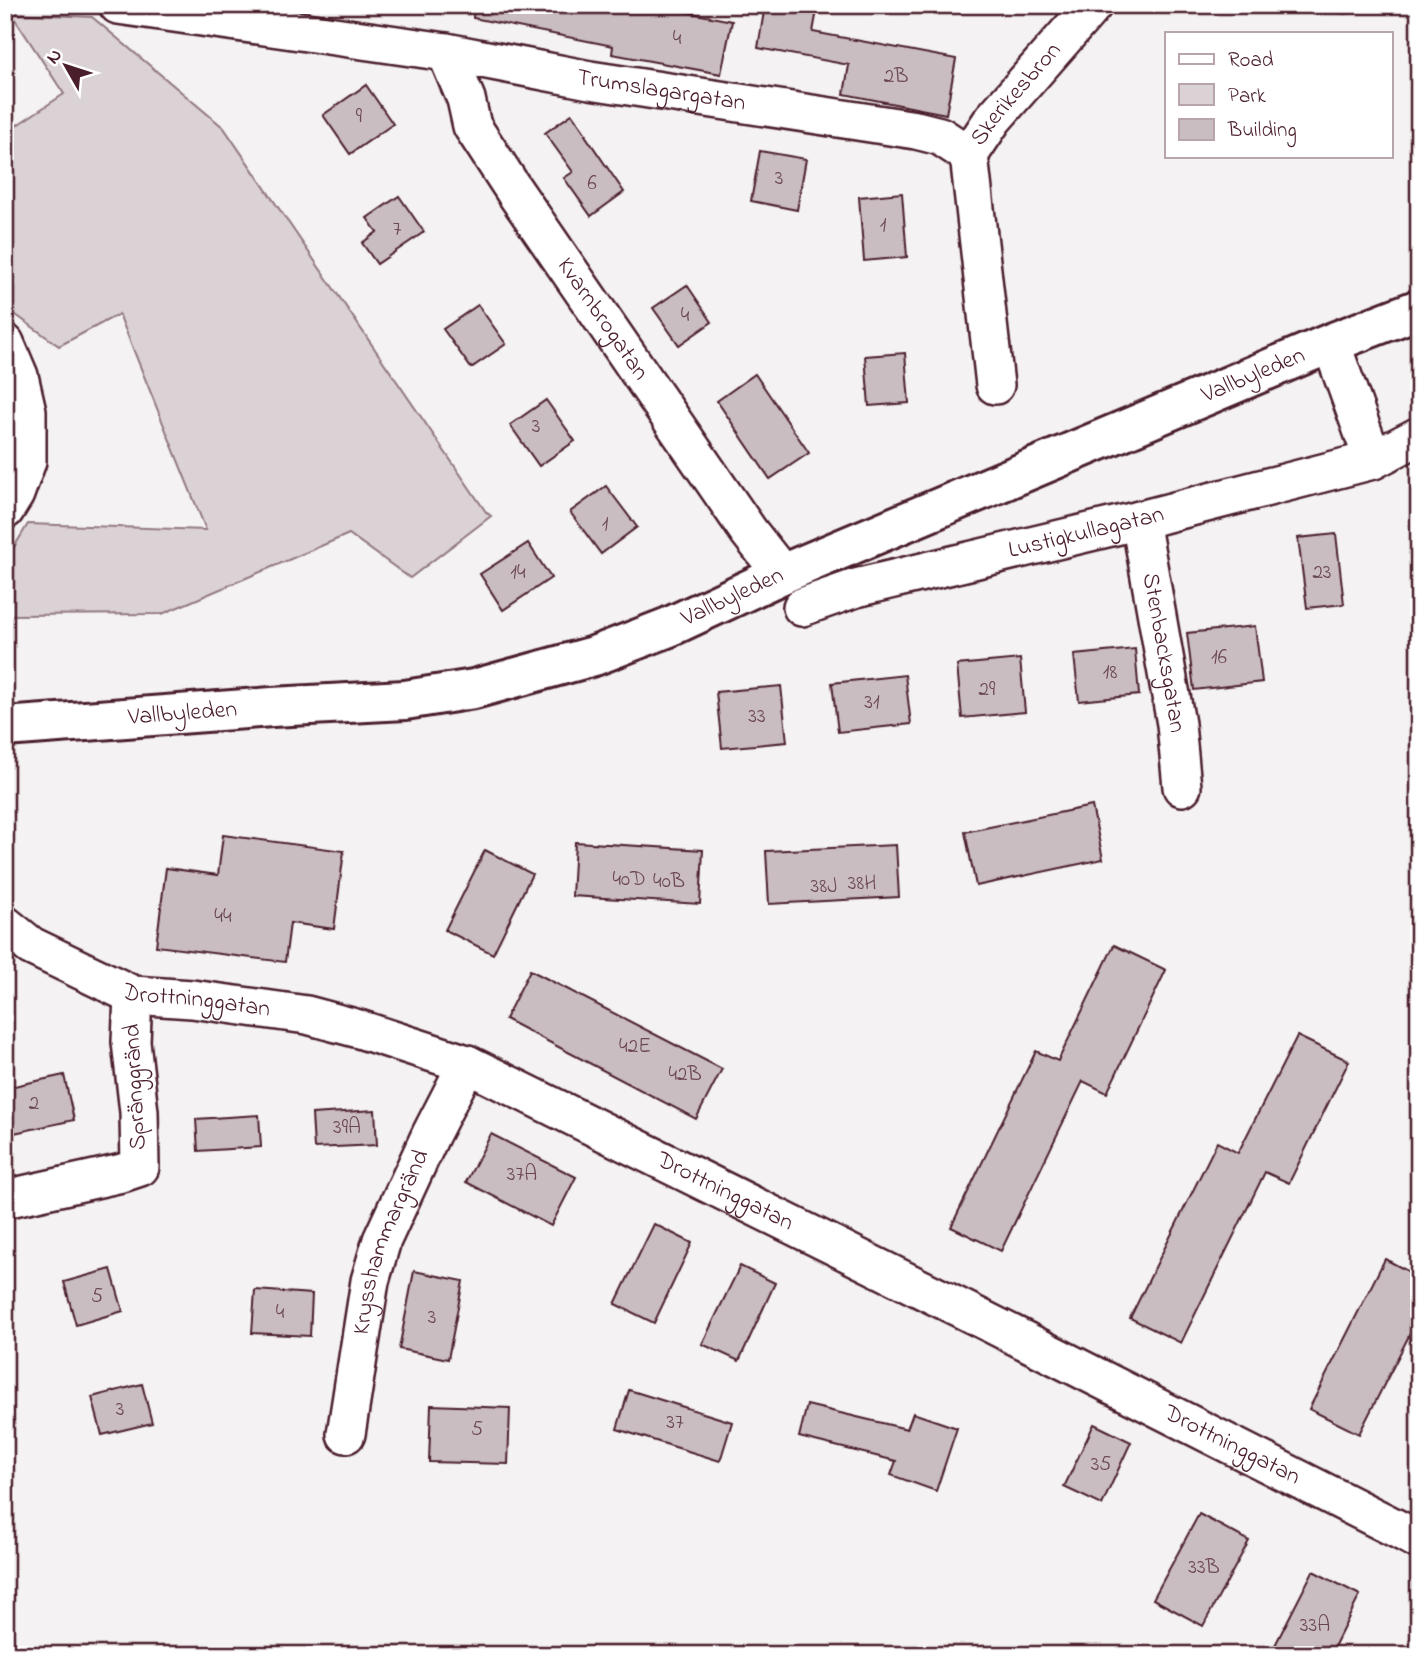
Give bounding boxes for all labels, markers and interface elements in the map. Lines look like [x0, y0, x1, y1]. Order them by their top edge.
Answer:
house number: 4 [673, 24, 682, 54]
north arrow [32, 32, 102, 102]
legend [1165, 32, 1392, 158]
street label: Skerikesbron [962, 35, 1070, 153]
text: N [40, 43, 69, 70]
text: Road [1228, 46, 1274, 76]
street label: Trumslagargatan [574, 60, 748, 121]
house number: 2B [884, 62, 908, 92]
text: Park [1228, 82, 1267, 112]
house number: 9 [356, 102, 363, 132]
text: Building [1227, 116, 1297, 148]
house number: 3 [775, 164, 783, 194]
house number: 6 [587, 169, 597, 199]
house number: 1 [880, 211, 887, 241]
house number: 7 [393, 215, 402, 245]
street label: Kvarnbrogatan [548, 251, 657, 388]
house number: 4 [681, 301, 690, 331]
street label: Vallbyleden [1195, 338, 1311, 413]
house number: 3 [532, 412, 540, 442]
street label: Lustigkullagatan [1005, 497, 1168, 568]
house number: 1 [602, 510, 609, 540]
house number: 14 [510, 558, 526, 588]
street label: Vallbyleden [675, 558, 790, 637]
house number: 23 [1312, 558, 1332, 588]
street label: Stenbacksgatan [1132, 570, 1194, 734]
house number: 16 [1211, 643, 1227, 673]
house number: 18 [1103, 658, 1117, 688]
house number: 29 [979, 675, 996, 705]
house number: 31 [864, 688, 880, 718]
street label: Vallbyleden [126, 692, 238, 735]
house number: 33 [748, 702, 766, 732]
house number: 40D [612, 865, 646, 895]
house number: 40B [653, 867, 685, 897]
house number: 38H [848, 869, 876, 899]
house number: 38J [811, 872, 837, 902]
house number: 44 [214, 902, 232, 932]
street label: Drottninggatan [114, 974, 273, 1027]
street label: Spränggränd [115, 1022, 157, 1151]
house number: 42E [619, 1032, 651, 1062]
house number: 42B [668, 1060, 702, 1090]
house number: 2 [29, 1089, 39, 1119]
house number: 39A [333, 1113, 361, 1143]
street label: Drottninggatan [649, 1142, 800, 1240]
street label: Krysshammargränd [344, 1143, 439, 1337]
house number: 37A [507, 1160, 537, 1190]
house number: 5 [91, 1282, 103, 1312]
house number: 4 [276, 1298, 285, 1328]
house number: 3 [428, 1303, 436, 1333]
house number: 3 [116, 1395, 124, 1425]
street label: Drottninggatan [1157, 1396, 1306, 1495]
house number: 37 [666, 1408, 684, 1438]
house number: 5 [471, 1415, 483, 1445]
house number: 35 [1091, 1450, 1111, 1480]
house number: 33B [1188, 1553, 1220, 1583]
house number: 33A [1300, 1611, 1330, 1641]

